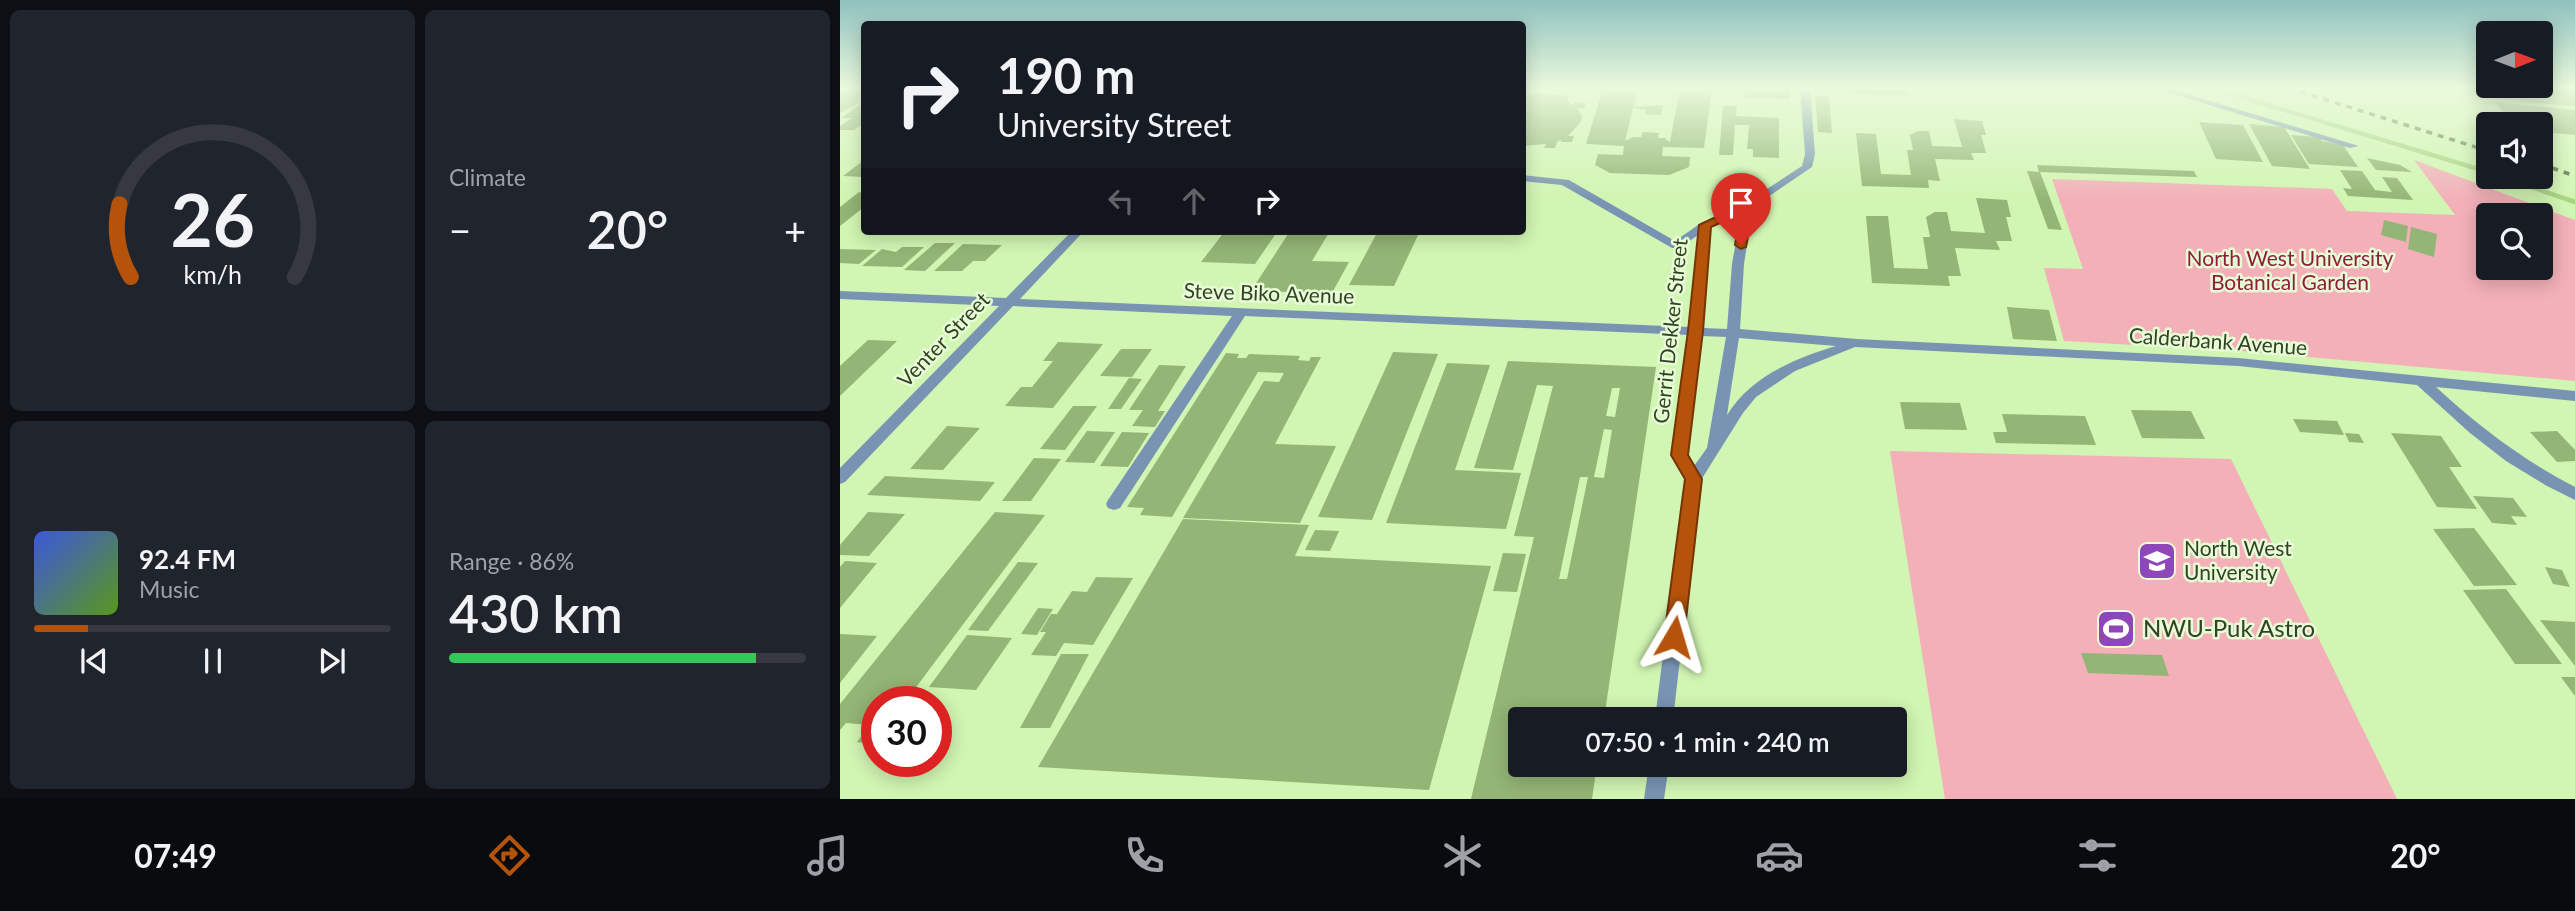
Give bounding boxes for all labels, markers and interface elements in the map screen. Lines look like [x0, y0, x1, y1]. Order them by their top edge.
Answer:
north arrow [2476, 21, 2553, 98]
map controls [2476, 21, 2553, 280]
text: 190 m [997, 46, 1135, 104]
icon: right [882, 49, 973, 140]
text: University Street [997, 105, 1231, 144]
button: sound [2476, 112, 2553, 189]
text: Climate [449, 163, 526, 191]
pin [1711, 173, 1771, 245]
text: 26 [170, 175, 255, 263]
icon: left [1102, 182, 1140, 220]
icon: ahead [1175, 182, 1213, 220]
icon: right [1248, 182, 1286, 220]
icon: arrive [1722, 184, 1760, 222]
text: 20° [587, 198, 668, 260]
button: search [2476, 203, 2553, 280]
text: − [449, 207, 471, 253]
text: + [784, 207, 806, 253]
street label: Gerrit Dekker Street [1647, 237, 1692, 425]
park label: North West University Botanical Garden [2187, 245, 2394, 294]
text: km/h [183, 258, 242, 288]
street label: Steve Biko Avenue [1183, 277, 1355, 308]
street label: Venter Street [892, 286, 995, 391]
street label: Calderbank Avenue [2128, 322, 2308, 359]
place label: North West University [2184, 535, 2292, 584]
school or university icon: North West University [2136, 540, 2178, 582]
text: 92.4 FM [139, 543, 236, 575]
text: Range · 86% [449, 547, 574, 575]
text: Music [139, 575, 199, 603]
text: 430 km [449, 582, 623, 644]
position arrow [1637, 600, 1711, 674]
sports icon: NWU-Puk Astro [2095, 608, 2137, 650]
place label: NWU-Puk Astro [2143, 613, 2315, 642]
icon: previous [75, 642, 113, 680]
icon: pause [194, 642, 232, 680]
icon: next [313, 642, 351, 680]
speed limit sign: 30 [861, 686, 952, 777]
text: 07:50 · 1 min · 240 m [1585, 726, 1830, 758]
icon: directions [485, 831, 534, 880]
icon: music [803, 831, 852, 880]
icon: phone [1120, 831, 1169, 880]
icon: climate [1438, 831, 1487, 880]
icon: car [1755, 831, 1804, 880]
icon: filters [2073, 831, 2122, 880]
text: 07:49 [134, 836, 217, 875]
text: 20° [2390, 836, 2441, 875]

